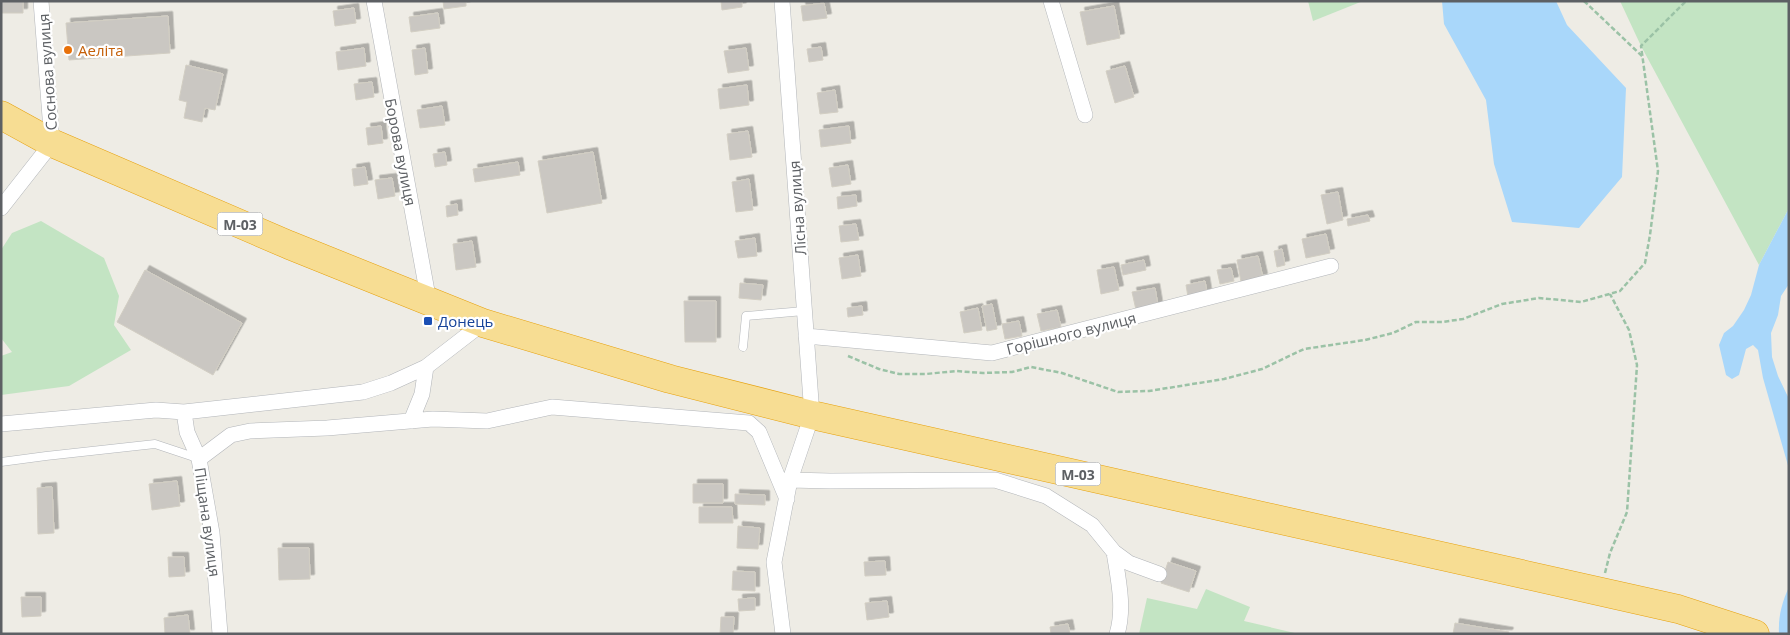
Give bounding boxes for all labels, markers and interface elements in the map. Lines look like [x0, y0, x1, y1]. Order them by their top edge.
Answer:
street label: Соснова вулиця [33, 13, 61, 131]
place label: Аеліта [78, 40, 124, 60]
marker: Аеліта [62, 44, 74, 56]
street label: Борова вулиця [381, 96, 421, 208]
street label: Лісна вулиця [784, 160, 810, 256]
road number: М-03 [218, 212, 262, 235]
street label: Горішного вулиця [1004, 307, 1138, 359]
place label: Донець [438, 311, 494, 331]
marker: Донець [422, 315, 434, 327]
road number: М-03 [1056, 462, 1100, 486]
street label: Піщана вулиця [190, 466, 226, 578]

